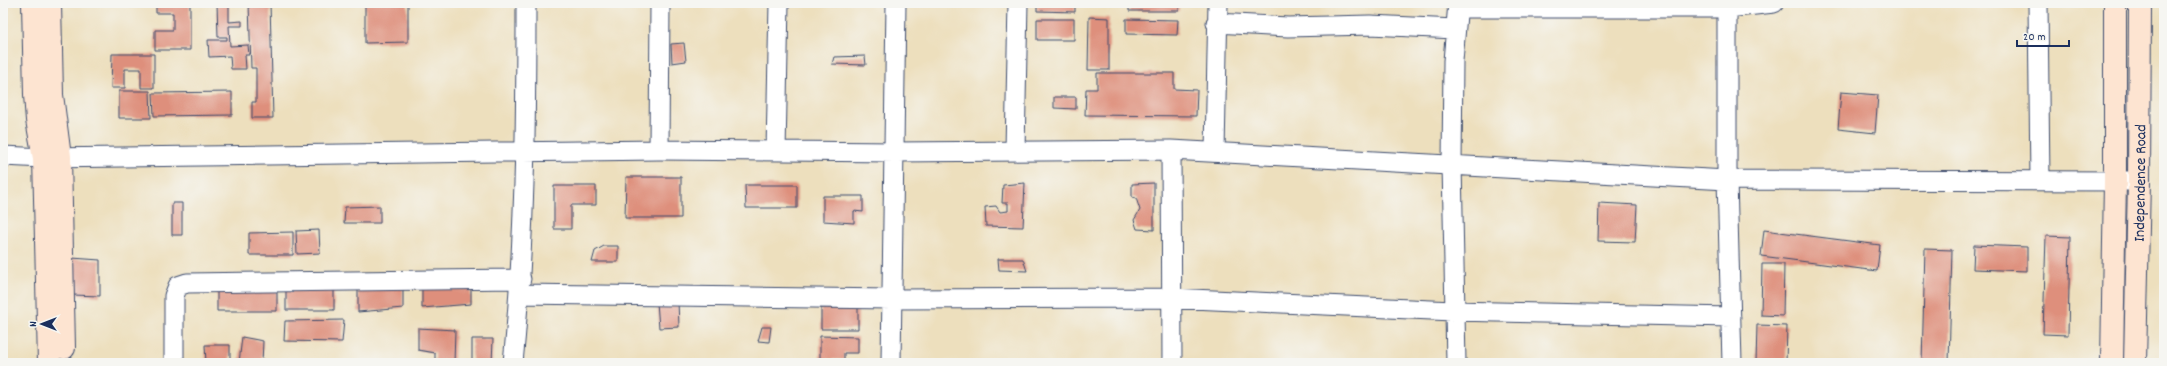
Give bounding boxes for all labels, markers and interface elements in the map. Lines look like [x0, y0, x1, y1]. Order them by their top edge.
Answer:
scale bar [2017, 22, 2069, 48]
text: 20 m [2023, 29, 2046, 46]
street label: Independence Road [2129, 124, 2153, 242]
north arrow [22, 304, 62, 344]
text: N [26, 321, 42, 327]

